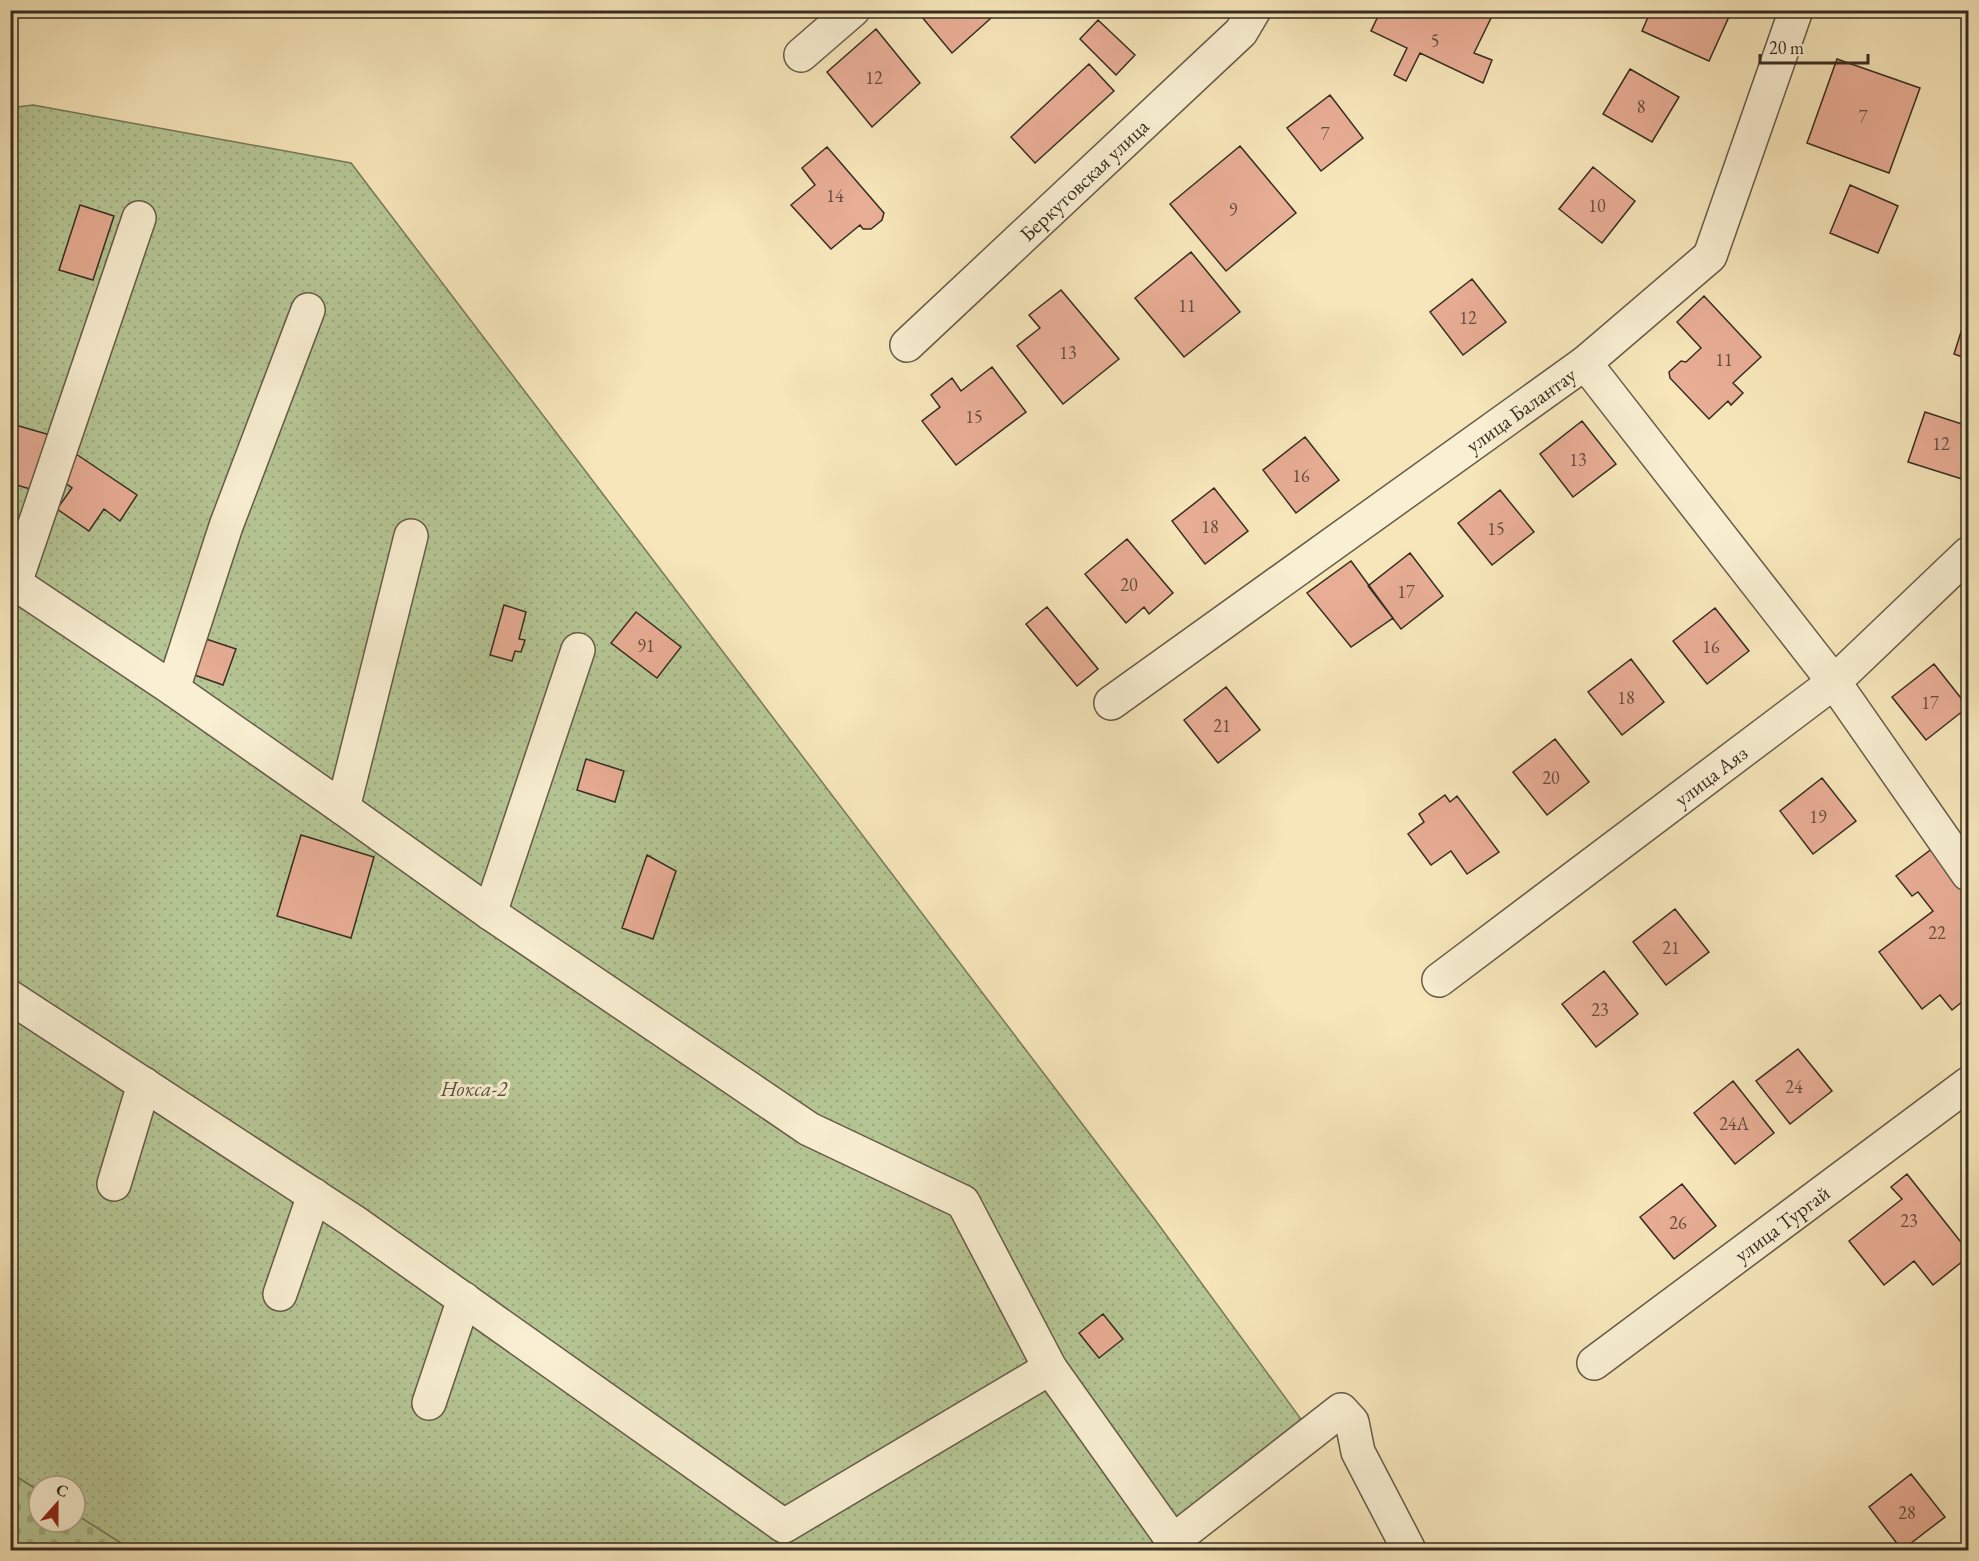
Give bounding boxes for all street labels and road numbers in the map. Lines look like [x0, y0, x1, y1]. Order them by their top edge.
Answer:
street label: Беркутовская улица [1013, 112, 1154, 247]
street label: улица Балантау [1460, 360, 1582, 458]
street label: улица Аяз [1668, 739, 1753, 812]
street label: улица Тургай [1728, 1179, 1835, 1267]

